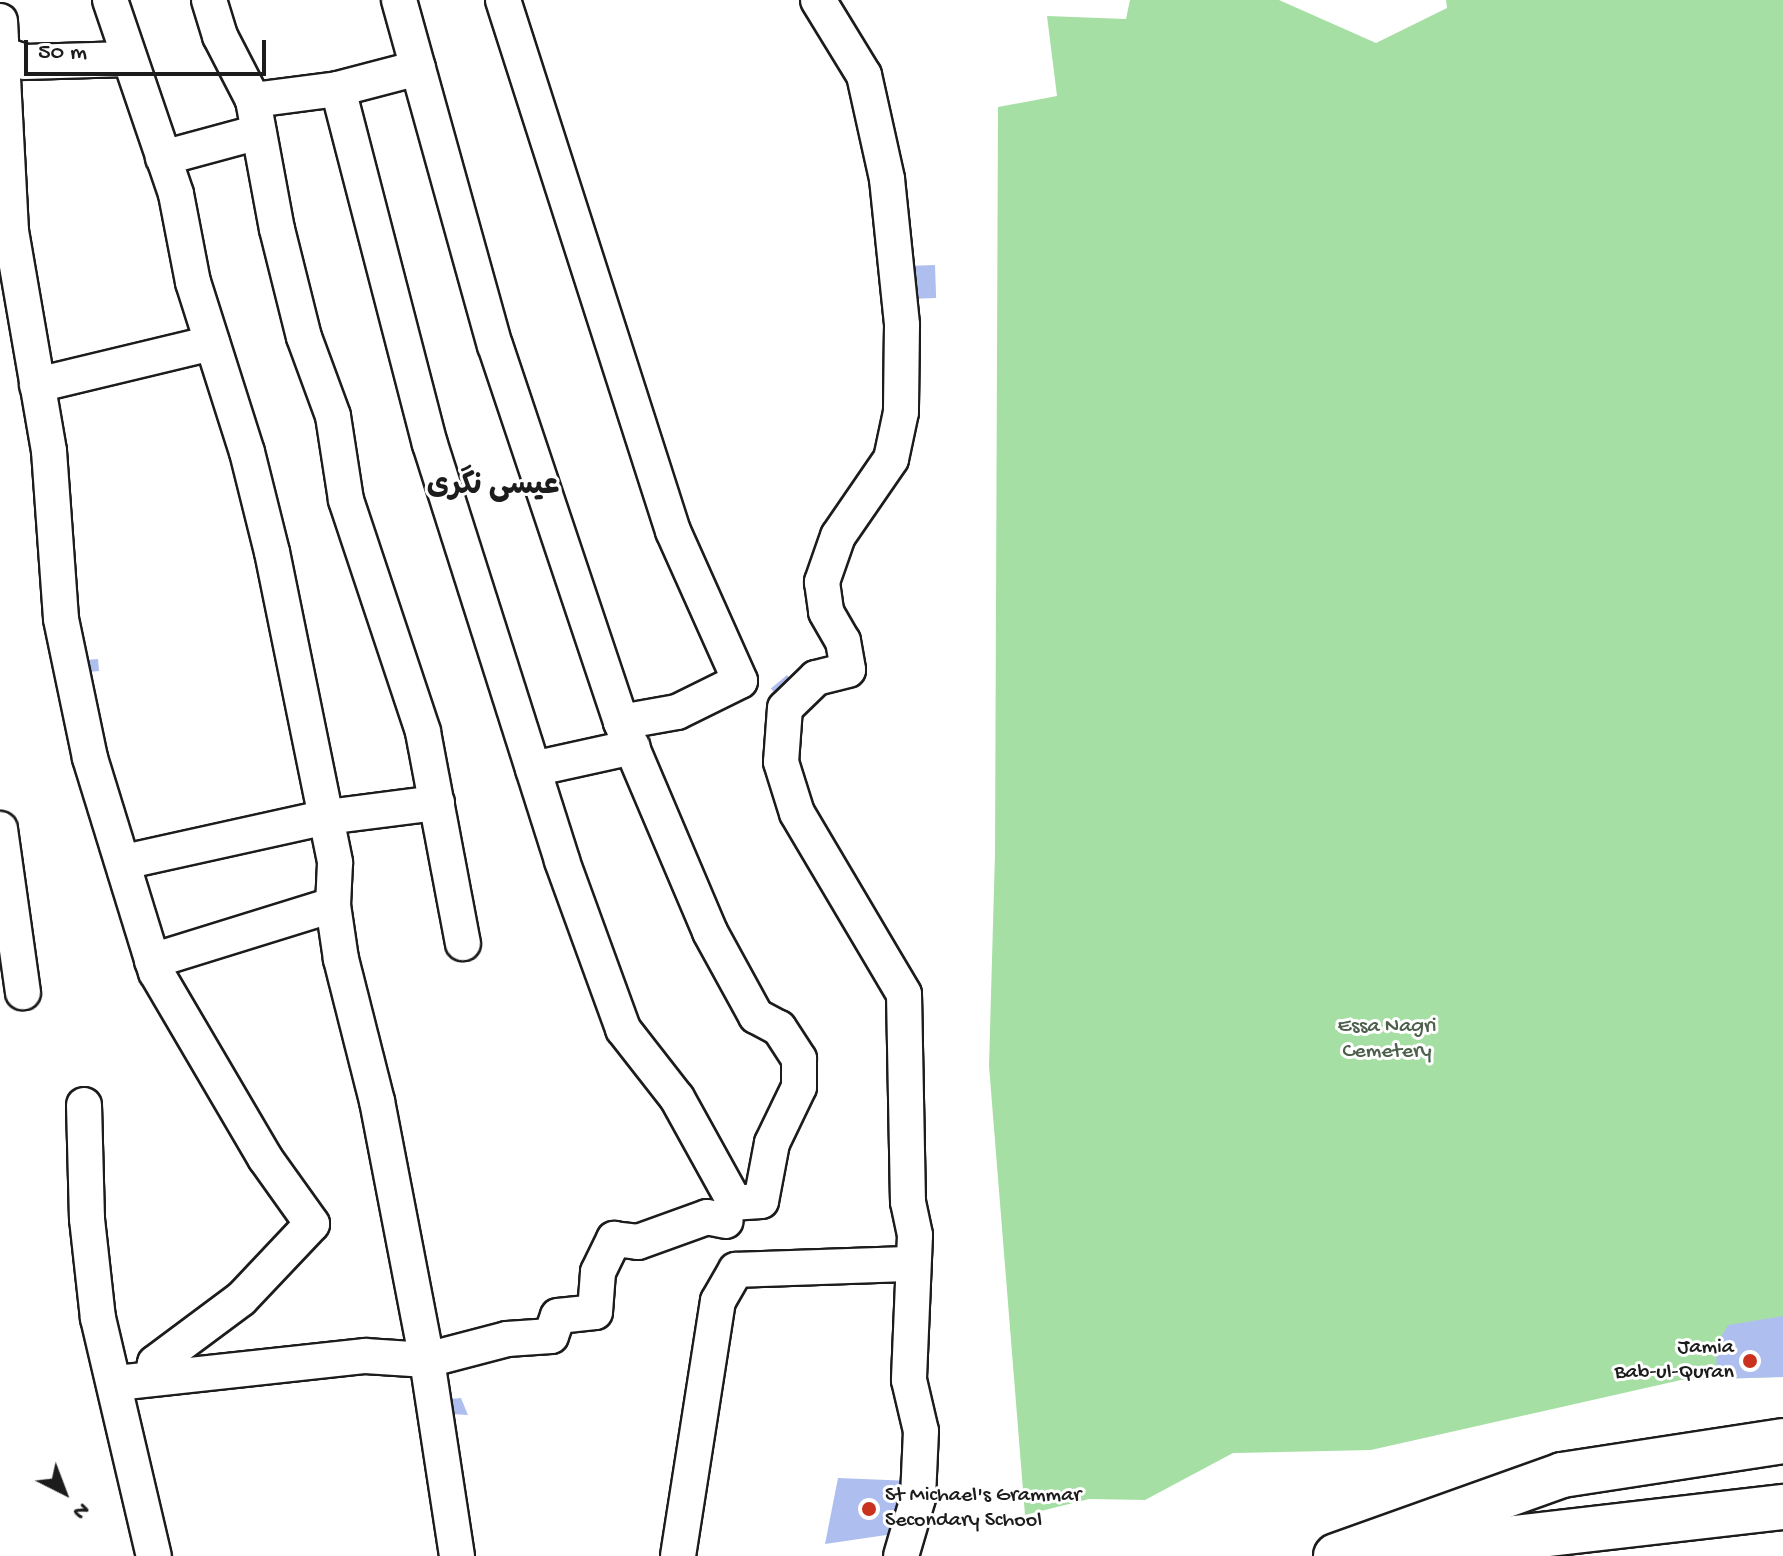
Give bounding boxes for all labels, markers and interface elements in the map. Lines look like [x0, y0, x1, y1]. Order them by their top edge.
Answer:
scale bar [28, 24, 270, 74]
text: 50 m [38, 39, 87, 68]
district label: عیسی نگری [427, 470, 559, 506]
park label: Essa Nagri Cemetery [1338, 1014, 1436, 1066]
place label: Jamia Bab-ul-Quran [1614, 1335, 1734, 1386]
marker: Jamia Bab-ul-Quran [1741, 1352, 1759, 1370]
north arrow [24, 1452, 104, 1532]
place label: St Michael's Grammar Secondary School [885, 1483, 1081, 1534]
text: N [66, 1495, 94, 1524]
marker: St Michael's Grammar Secondary School [860, 1500, 878, 1518]

